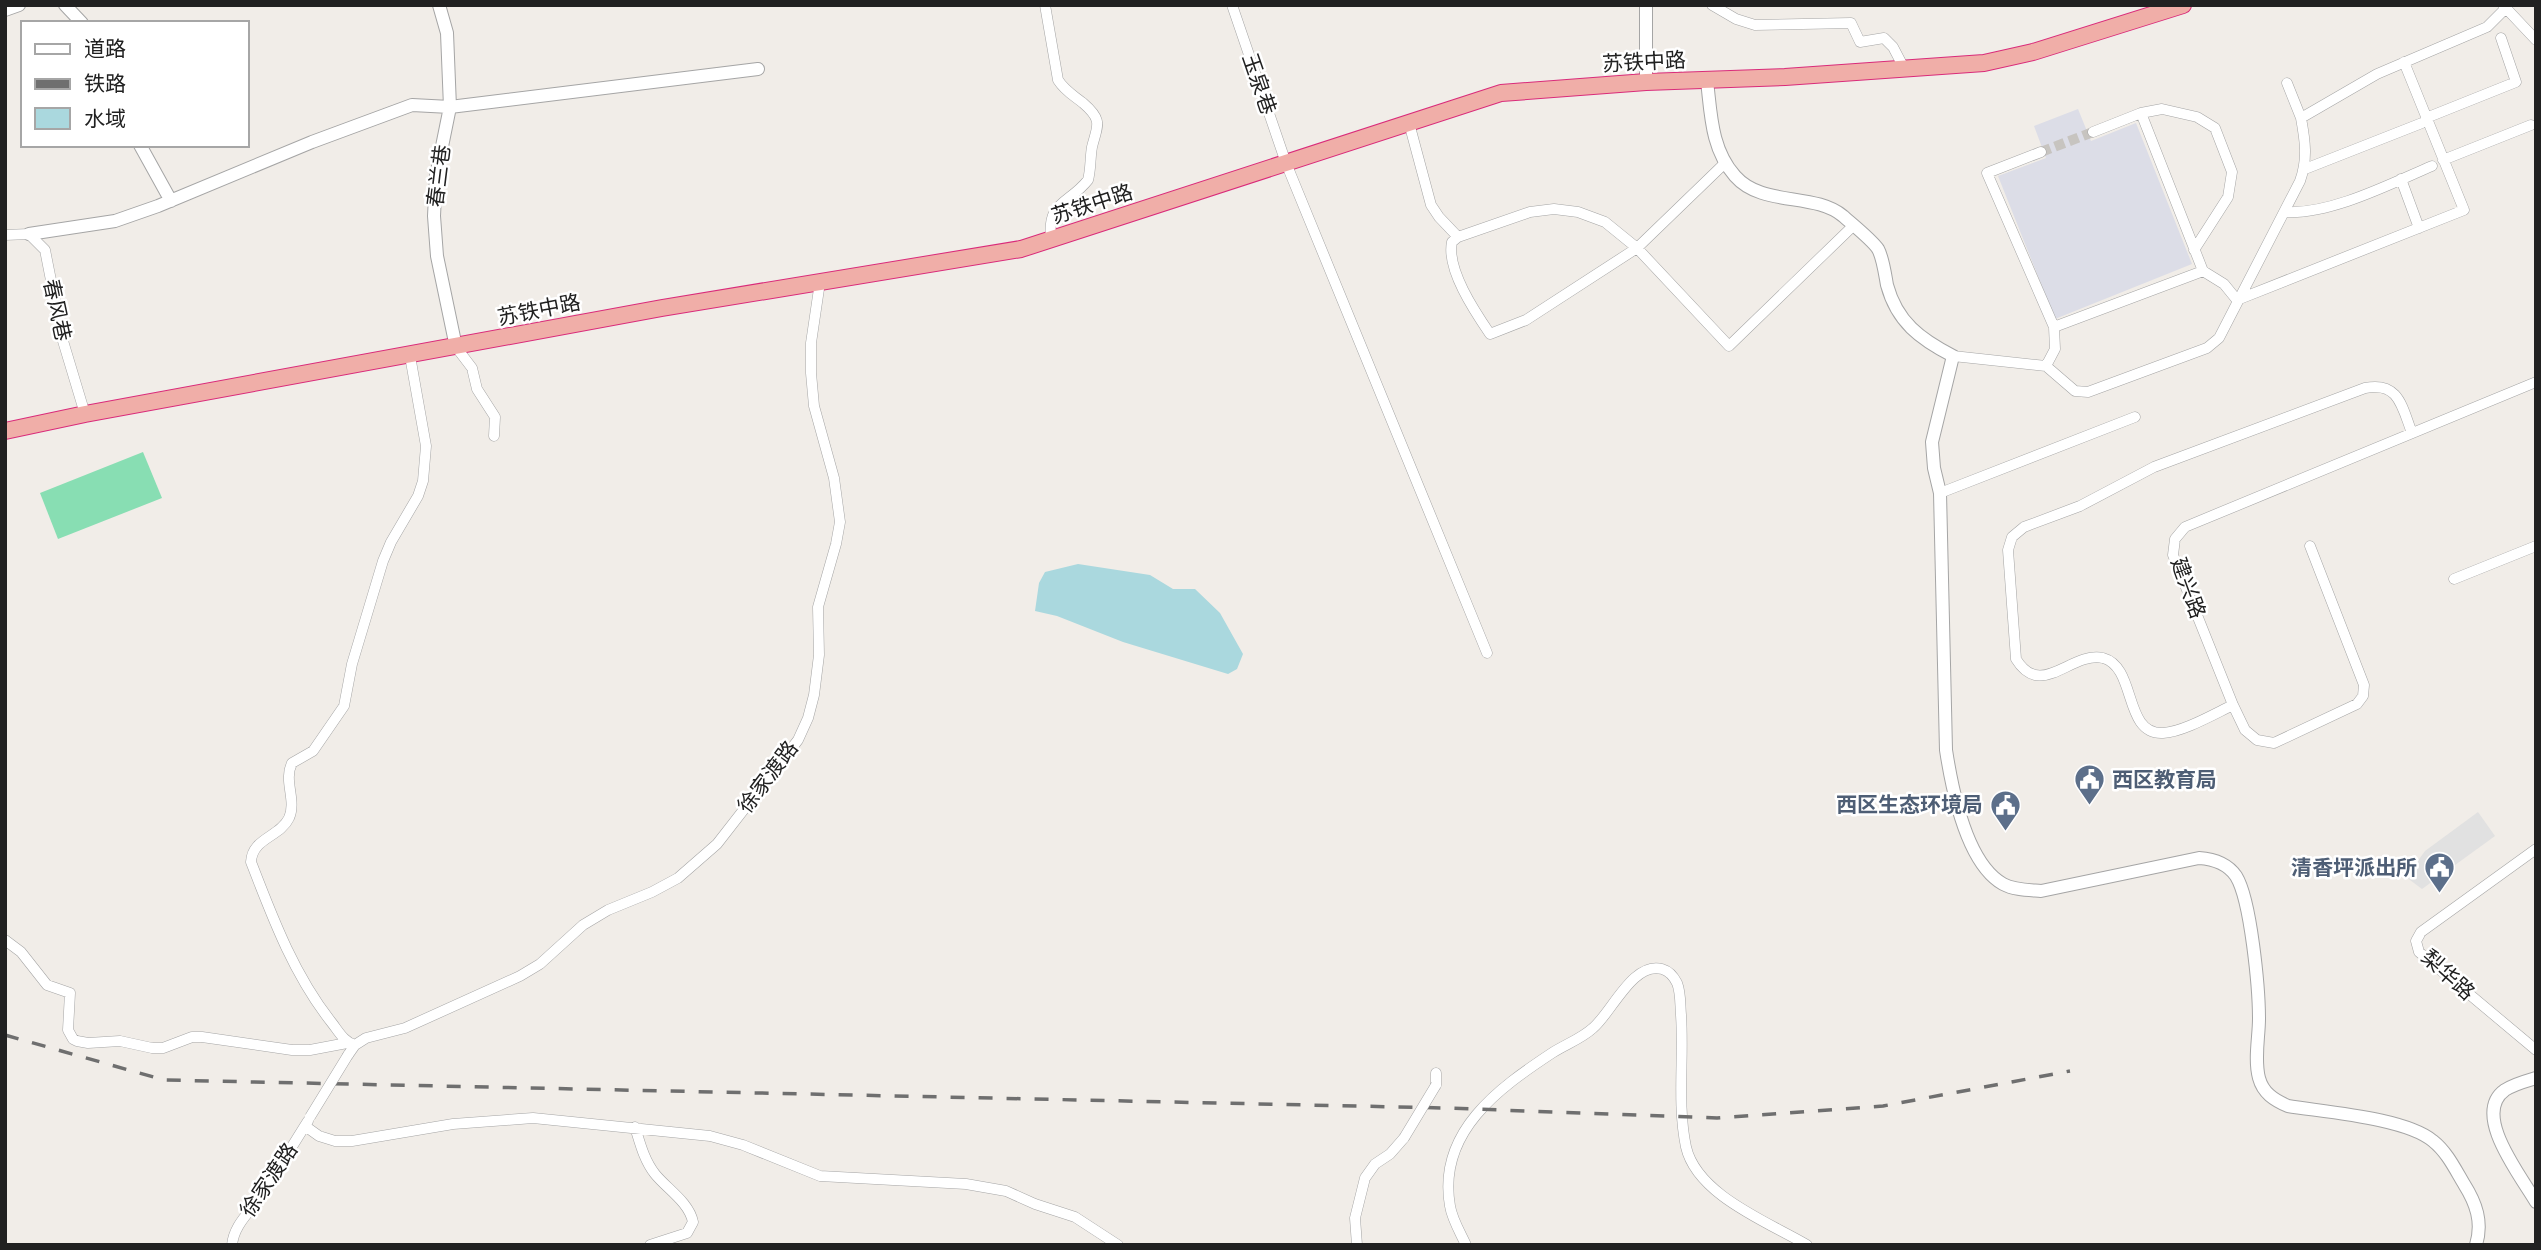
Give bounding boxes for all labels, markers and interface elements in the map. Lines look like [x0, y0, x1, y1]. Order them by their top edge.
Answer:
legend [21, 21, 248, 147]
text: 道路 [84, 35, 126, 62]
street label: 苏铁中路 [1601, 46, 1687, 77]
street label: 玉泉巷 [1236, 50, 1282, 118]
text: 铁路 [84, 70, 126, 97]
text: 水域 [84, 105, 126, 132]
street label: 春兰巷 [421, 143, 456, 209]
street label: 苏铁中路 [1048, 178, 1136, 229]
street label: 春风巷 [38, 276, 77, 344]
street label: 苏铁中路 [495, 288, 583, 331]
street label: 建兴路 [2165, 554, 2212, 622]
street label: 徐家渡路 [732, 735, 804, 818]
public building icon: 西区教育局 [2072, 763, 2106, 807]
place label: 西区教育局 [2112, 766, 2217, 793]
public building icon: 西区生态环境局 [1989, 788, 2023, 832]
place label: 西区生态环境局 [1836, 791, 1983, 818]
public building icon: 清香坪派出所 [2423, 851, 2457, 895]
place label: 清香坪派出所 [2291, 854, 2417, 881]
street label: 梨华路 [2416, 944, 2481, 1006]
street label: 徐家渡路 [234, 1137, 303, 1222]

